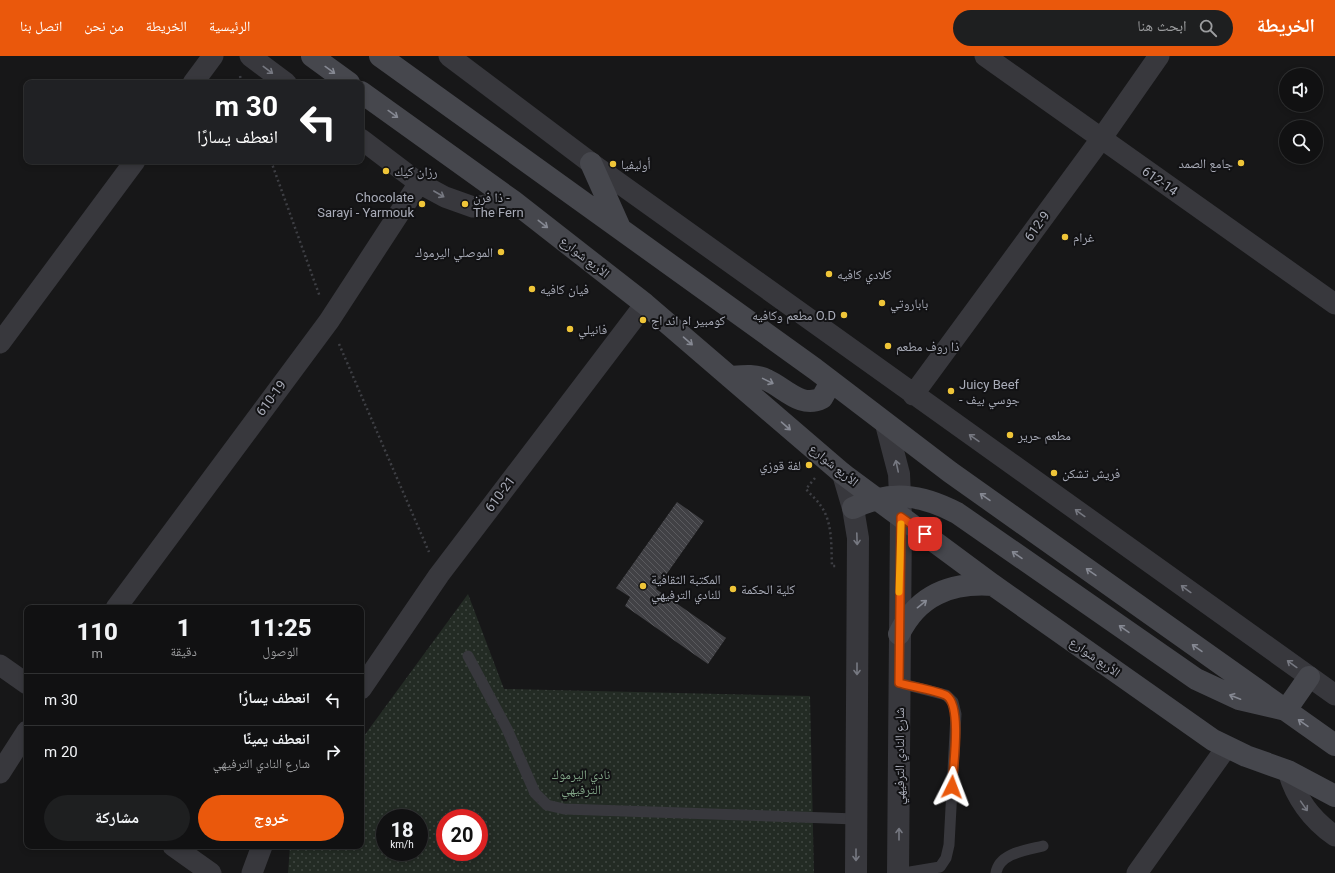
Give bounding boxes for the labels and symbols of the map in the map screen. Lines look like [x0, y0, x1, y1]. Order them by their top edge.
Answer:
one-way arrow [262, 65, 273, 74]
one-way arrow [325, 65, 336, 74]
one-way arrow [387, 110, 398, 118]
place label: جامع الصمد [1179, 156, 1233, 173]
place label: أوليفيا [621, 157, 651, 173]
marker: جامع الصمد [1236, 158, 1246, 168]
marker: أوليفيا [608, 159, 618, 169]
street label: 612-14 [1139, 163, 1181, 199]
place label: رزان كيك [394, 164, 438, 180]
marker: رزان كيك [381, 166, 391, 176]
place label: Chocolate Sarayi - Yarmouk [317, 190, 414, 220]
one-way arrow [433, 190, 445, 198]
place label: ذا فرن - The Fern [473, 190, 524, 220]
marker: Chocolate Sarayi - Yarmouk [417, 199, 427, 209]
marker: ذا فرن - The Fern [460, 199, 470, 209]
street label: 612-9 [1021, 208, 1053, 244]
one-way arrow [537, 220, 548, 228]
place label: غرام [1073, 230, 1095, 246]
marker: غرام [1060, 232, 1070, 242]
street label: الأربع شوارع [556, 233, 613, 282]
place label: الموصلي اليرموك [415, 245, 493, 263]
marker: الموصلي اليرموك [496, 247, 506, 257]
place label: كلادي كافيه [837, 267, 892, 285]
marker: كلادي كافيه [824, 269, 834, 279]
place label: فيان كافيه [540, 282, 589, 298]
marker: فيان كافيه [527, 284, 537, 294]
place label: باباروتي [890, 296, 928, 314]
marker: باباروتي [877, 298, 887, 308]
place label: مطعم وكافيه O.D [752, 308, 836, 324]
marker: مطعم وكافيه O.D [839, 310, 849, 320]
place label: كومبير ام اند اج [651, 313, 726, 330]
marker: كومبير ام اند اج [638, 315, 648, 325]
place label: فانيلي [578, 322, 607, 340]
marker: فانيلي [565, 324, 575, 334]
one-way arrow [682, 336, 693, 345]
place label: ذا روف مطعم [896, 339, 959, 355]
marker: ذا روف مطعم [883, 341, 893, 351]
street label: 610-19 [253, 377, 289, 419]
place label: Juicy Beef - جوسي بيف [959, 377, 1020, 410]
one-way arrow [761, 378, 773, 385]
marker: Juicy Beef - جوسي بيف [946, 386, 956, 396]
one-way arrow [781, 421, 791, 430]
place label: مطعم حرير [1017, 428, 1071, 444]
marker: مطعم حرير [1005, 430, 1015, 440]
one-way arrow [969, 434, 980, 442]
street label: الأربع شوارع [805, 441, 861, 491]
place label: لفة قوزي [760, 458, 801, 476]
marker: لفة قوزي [804, 460, 814, 470]
one-way arrow [893, 460, 901, 473]
place label: فريش تشكن [1062, 466, 1120, 482]
marker: فريش تشكن [1049, 468, 1059, 478]
street label: 610-21 [482, 473, 518, 515]
one-way arrow [980, 493, 991, 501]
one-way arrow [1075, 509, 1086, 517]
pin [908, 517, 942, 551]
one-way arrow [853, 532, 861, 545]
one-way arrow [1012, 551, 1023, 559]
one-way arrow [1086, 568, 1097, 576]
place label: المكتبة الثقافية للنادي الترفيهي [651, 572, 721, 605]
marker: المكتبة الثقافية للنادي الترفيهي [638, 581, 648, 591]
place label: كلية الحكمة [741, 582, 796, 597]
marker: كلية الحكمة [728, 584, 738, 594]
one-way arrow [1181, 585, 1192, 593]
one-way arrow [917, 599, 928, 608]
one-way arrow [1119, 625, 1130, 633]
street label: الأربع شوارع [1066, 634, 1123, 682]
one-way arrow [1192, 643, 1203, 652]
one-way arrow [1287, 660, 1298, 668]
one-way arrow [853, 662, 861, 675]
one-way arrow [1229, 692, 1241, 700]
street label: شارع النادي الترفيهي [892, 707, 910, 805]
one-way arrow [1298, 719, 1309, 727]
position arrow [931, 766, 973, 808]
park label: نادي اليرموك الترفيهي [552, 767, 610, 800]
one-way arrow [1300, 800, 1308, 811]
speed limit sign: 20 [436, 809, 488, 861]
one-way arrow [895, 828, 903, 841]
one-way arrow [852, 848, 860, 861]

